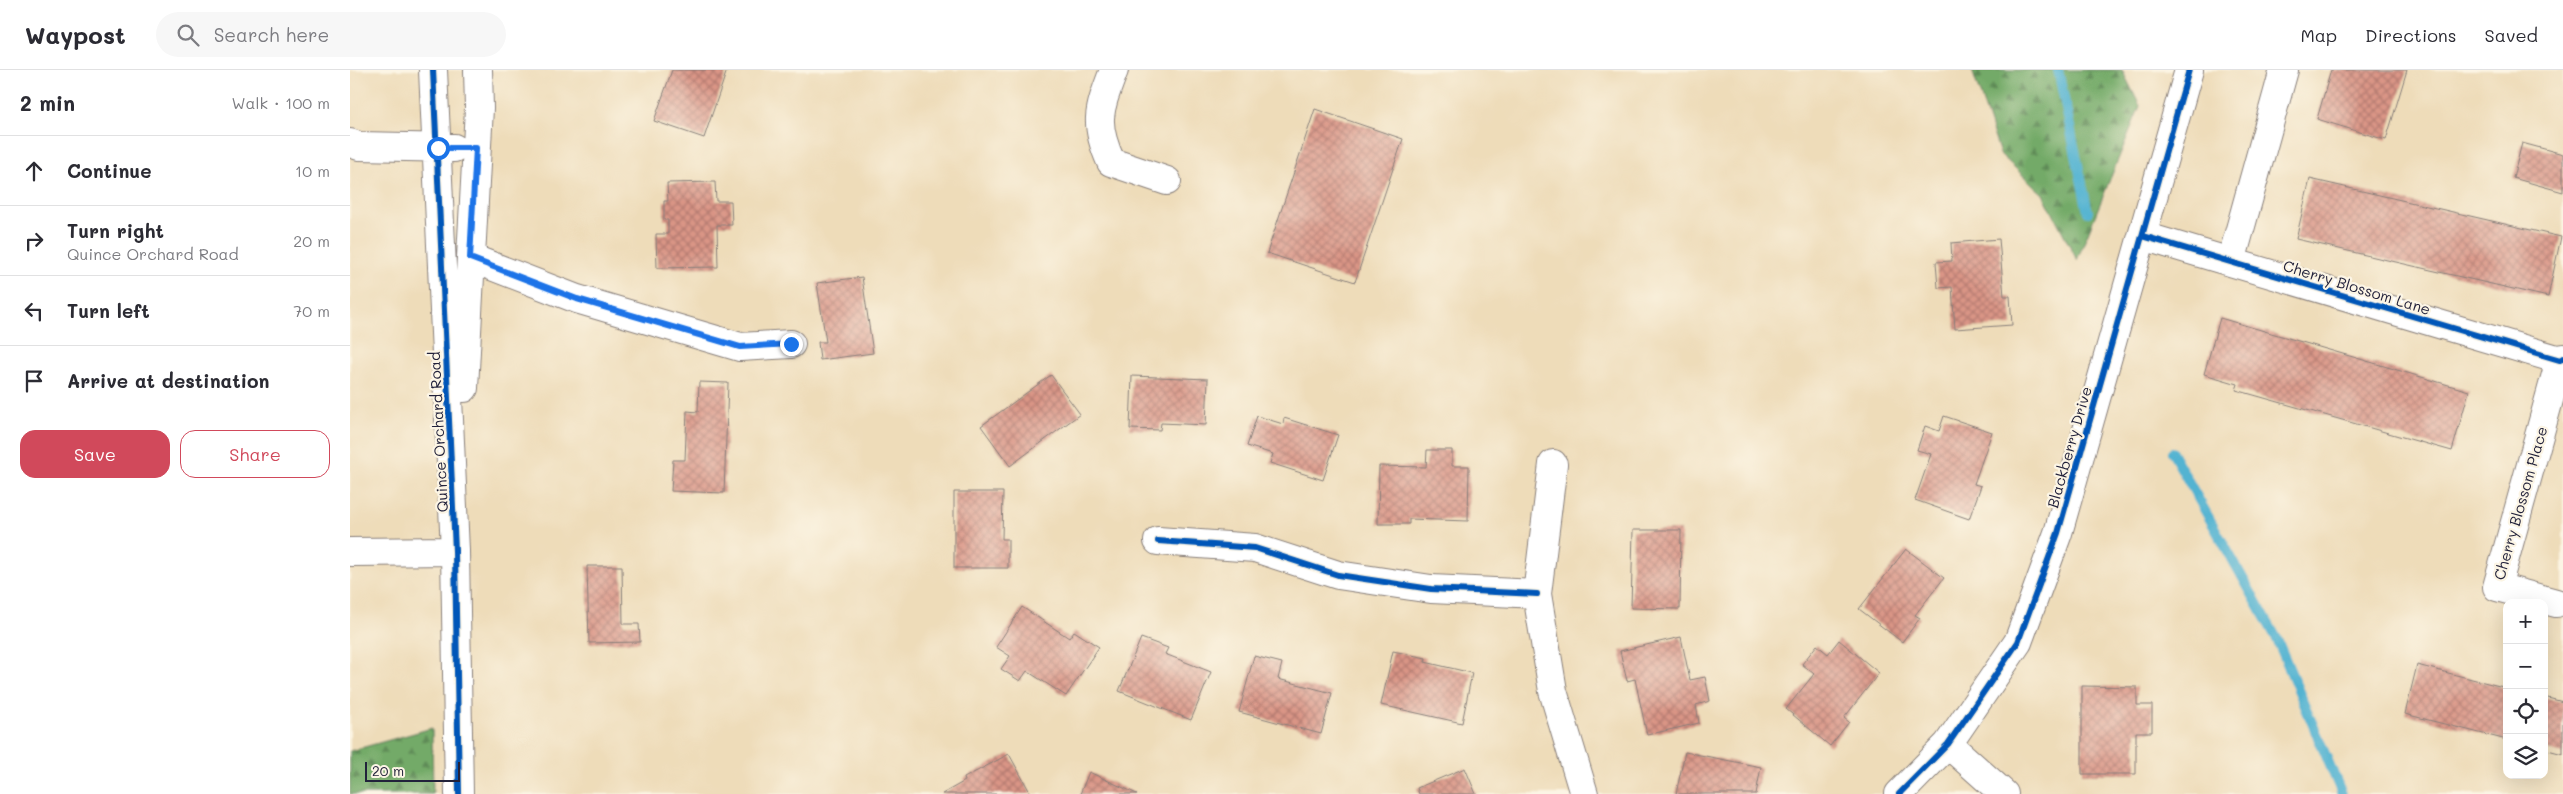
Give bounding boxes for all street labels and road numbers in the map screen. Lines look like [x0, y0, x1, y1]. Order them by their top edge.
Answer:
street label: Cherry Blossom Lane [2281, 255, 2433, 319]
street label: Quince Orchard Road [424, 351, 452, 513]
street label: Blackberry Drive [2042, 384, 2096, 510]
street label: Cherry Blossom Place [2489, 424, 2551, 582]

